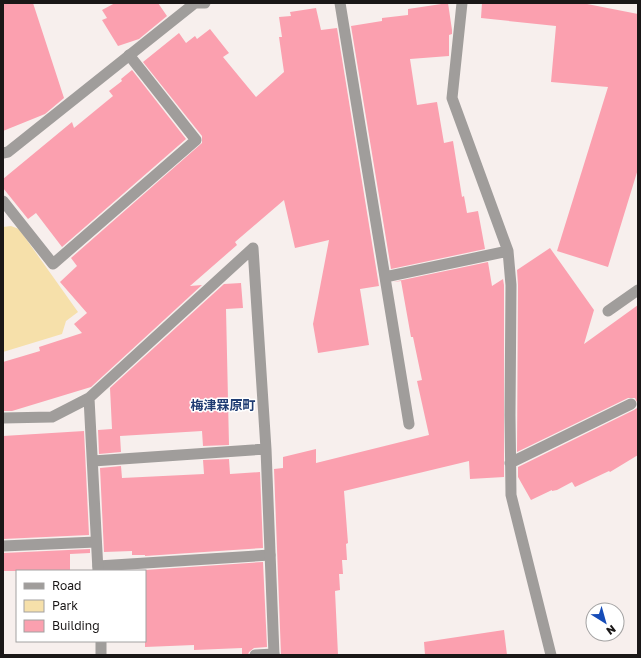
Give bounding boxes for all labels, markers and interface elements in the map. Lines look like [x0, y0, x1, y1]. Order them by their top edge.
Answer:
district label: 梅津罧原町 [190, 397, 256, 413]
legend [16, 570, 146, 642]
text: Road [52, 578, 81, 593]
text: Park [52, 598, 78, 613]
north arrow [585, 602, 625, 642]
text: Building [52, 618, 100, 633]
text: N [604, 623, 619, 638]

